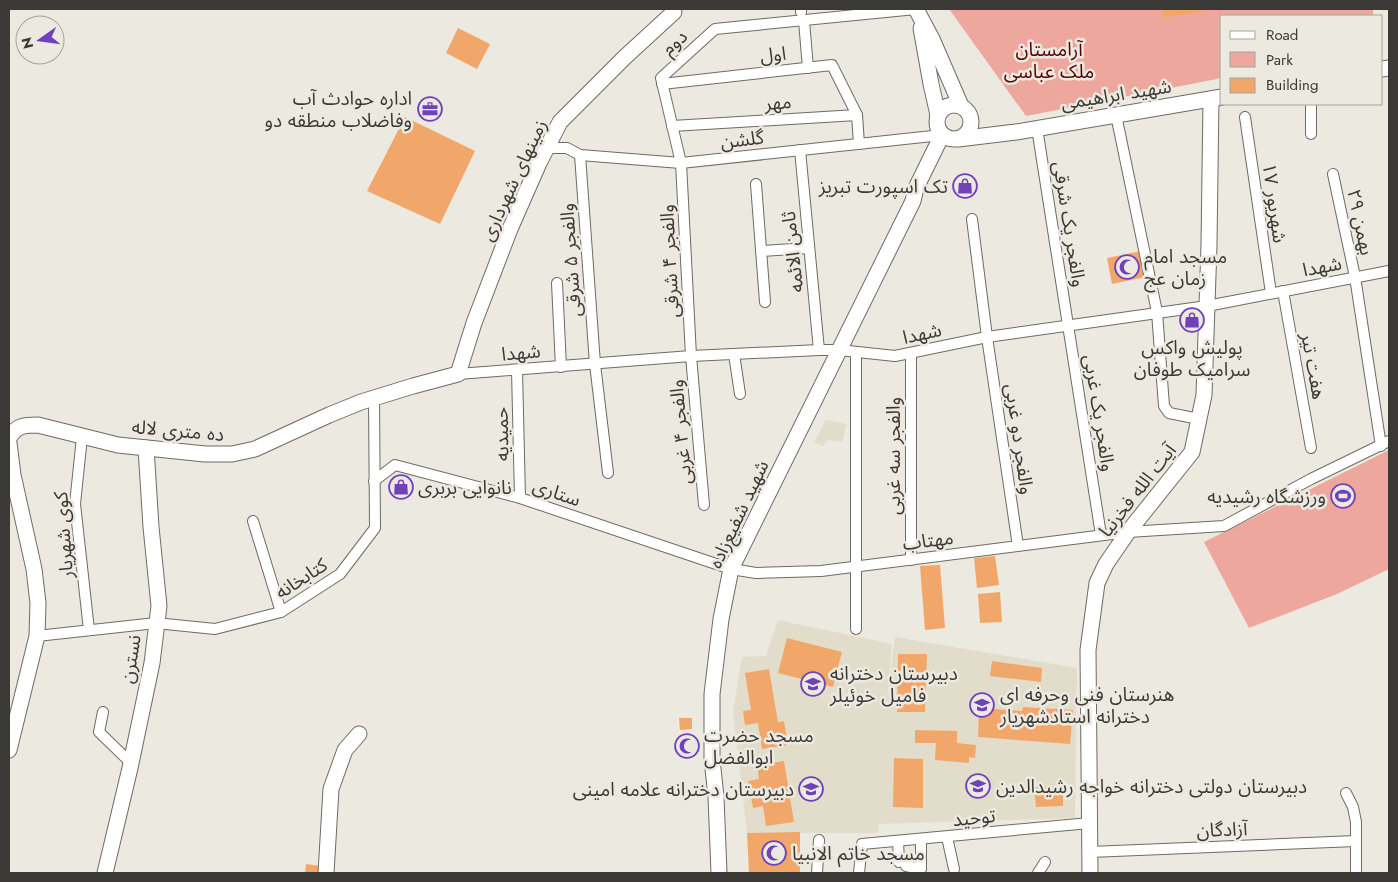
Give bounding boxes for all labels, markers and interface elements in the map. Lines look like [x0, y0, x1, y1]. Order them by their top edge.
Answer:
north arrow [15, 15, 65, 65]
legend [1220, 15, 1383, 105]
street label: دوم [655, 23, 694, 62]
text: Road [1266, 24, 1298, 46]
text: N [16, 35, 38, 51]
park label: آرامستان ملک عباسی [1004, 36, 1094, 85]
street label: اول [759, 40, 788, 69]
text: Park [1266, 49, 1293, 71]
street label: شهید ابراهیمی [1059, 72, 1173, 117]
text: Building [1266, 74, 1318, 96]
place label: اداره حوادث آب وفاضلاب منطقه دو [265, 85, 412, 134]
street label: مهر [763, 88, 793, 117]
office icon: اداره حوادث آب وفاضلاب منطقه دو [417, 96, 443, 122]
street label: زمینهای شهرداری [473, 115, 553, 246]
street label: گلشن [719, 123, 766, 156]
street label: والفجر یک شرقی [1046, 159, 1093, 289]
street label: ۱۷ شهریور [1256, 161, 1293, 245]
place label: تک اسپورت تبریز [818, 173, 948, 200]
shop icon: تک اسپورت تبریز [952, 173, 978, 199]
street label: ۲۹ بهمن [1340, 187, 1381, 258]
street label: والفجر ۵ شرقی [553, 202, 588, 318]
street label: والفجر ۴ شرقی [653, 204, 686, 318]
street label: ثامن الائمه [775, 210, 810, 294]
place label: مسجد امام زمان عج [1144, 243, 1227, 293]
street label: شهدا [1300, 250, 1344, 283]
mosque icon: مسجد امام زمان عج [1114, 254, 1140, 280]
shop icon: پولیش واکس سرامیک طوفان [1179, 307, 1205, 333]
street label: شهدا [900, 316, 944, 351]
street label: هفت تیر [1294, 330, 1333, 402]
place label: پولیش واکس سرامیک طوفان [1134, 334, 1250, 383]
street label: شهدا [500, 337, 542, 368]
street label: والفجر یک غربی [1077, 353, 1122, 474]
street label: والفجر ۴ غربی [662, 379, 699, 485]
street label: والفجر دو غربی [998, 382, 1041, 496]
street label: والفجر سه غربی [880, 397, 907, 515]
street label: حمیدیه [488, 407, 515, 461]
street label: ده متری لاله [131, 413, 225, 448]
street label: آیت الله فخرنیا [1092, 437, 1183, 543]
street label: شهید شفیع‌زاده [702, 456, 776, 573]
street label: ستاری [529, 472, 584, 513]
shop icon: نانوایی بربری [388, 474, 414, 500]
place label: نانوایی بربری [418, 474, 512, 501]
place label: ورزشگاه رشیدیه [1207, 483, 1326, 510]
sports icon: ورزشگاه رشیدیه [1330, 483, 1356, 509]
street label: کوی شهریار [47, 490, 80, 580]
street label: مهتاب [901, 524, 955, 557]
street label: کتابخانه [270, 551, 334, 605]
street label: نسترن [113, 633, 148, 685]
place label: دبیرستان دخترانه فامیل خوئیلر [829, 660, 958, 709]
school or university icon: دبیرستان دخترانه فامیل خوئیلر [800, 671, 826, 697]
place label: هنرستان فنی وحرفه ای دخترانه استادشهریار [999, 681, 1174, 730]
school or university icon: هنرستان فنی وحرفه ای دخترانه استادشهریار [969, 692, 995, 718]
place label: مسجد حضرت ابوالفضل [704, 722, 814, 771]
mosque icon: مسجد حضرت ابوالفضل [674, 733, 700, 759]
school or university icon: دبیرستان دولتی دخترانه خواجه رشیدالدین [965, 773, 991, 799]
place label: دبیرستان دولتی دخترانه خواجه رشیدالدین [996, 773, 1307, 800]
place label: دبیرستان دخترانه علامه امینی [573, 776, 794, 803]
school or university icon: دبیرستان دخترانه علامه امینی [798, 776, 824, 802]
street label: توحید [951, 802, 997, 833]
street label: آزادگان [1196, 815, 1249, 844]
mosque icon: مسجد خاتم الانبیا [761, 840, 787, 866]
place label: مسجد خاتم الانبیا [792, 840, 925, 868]

